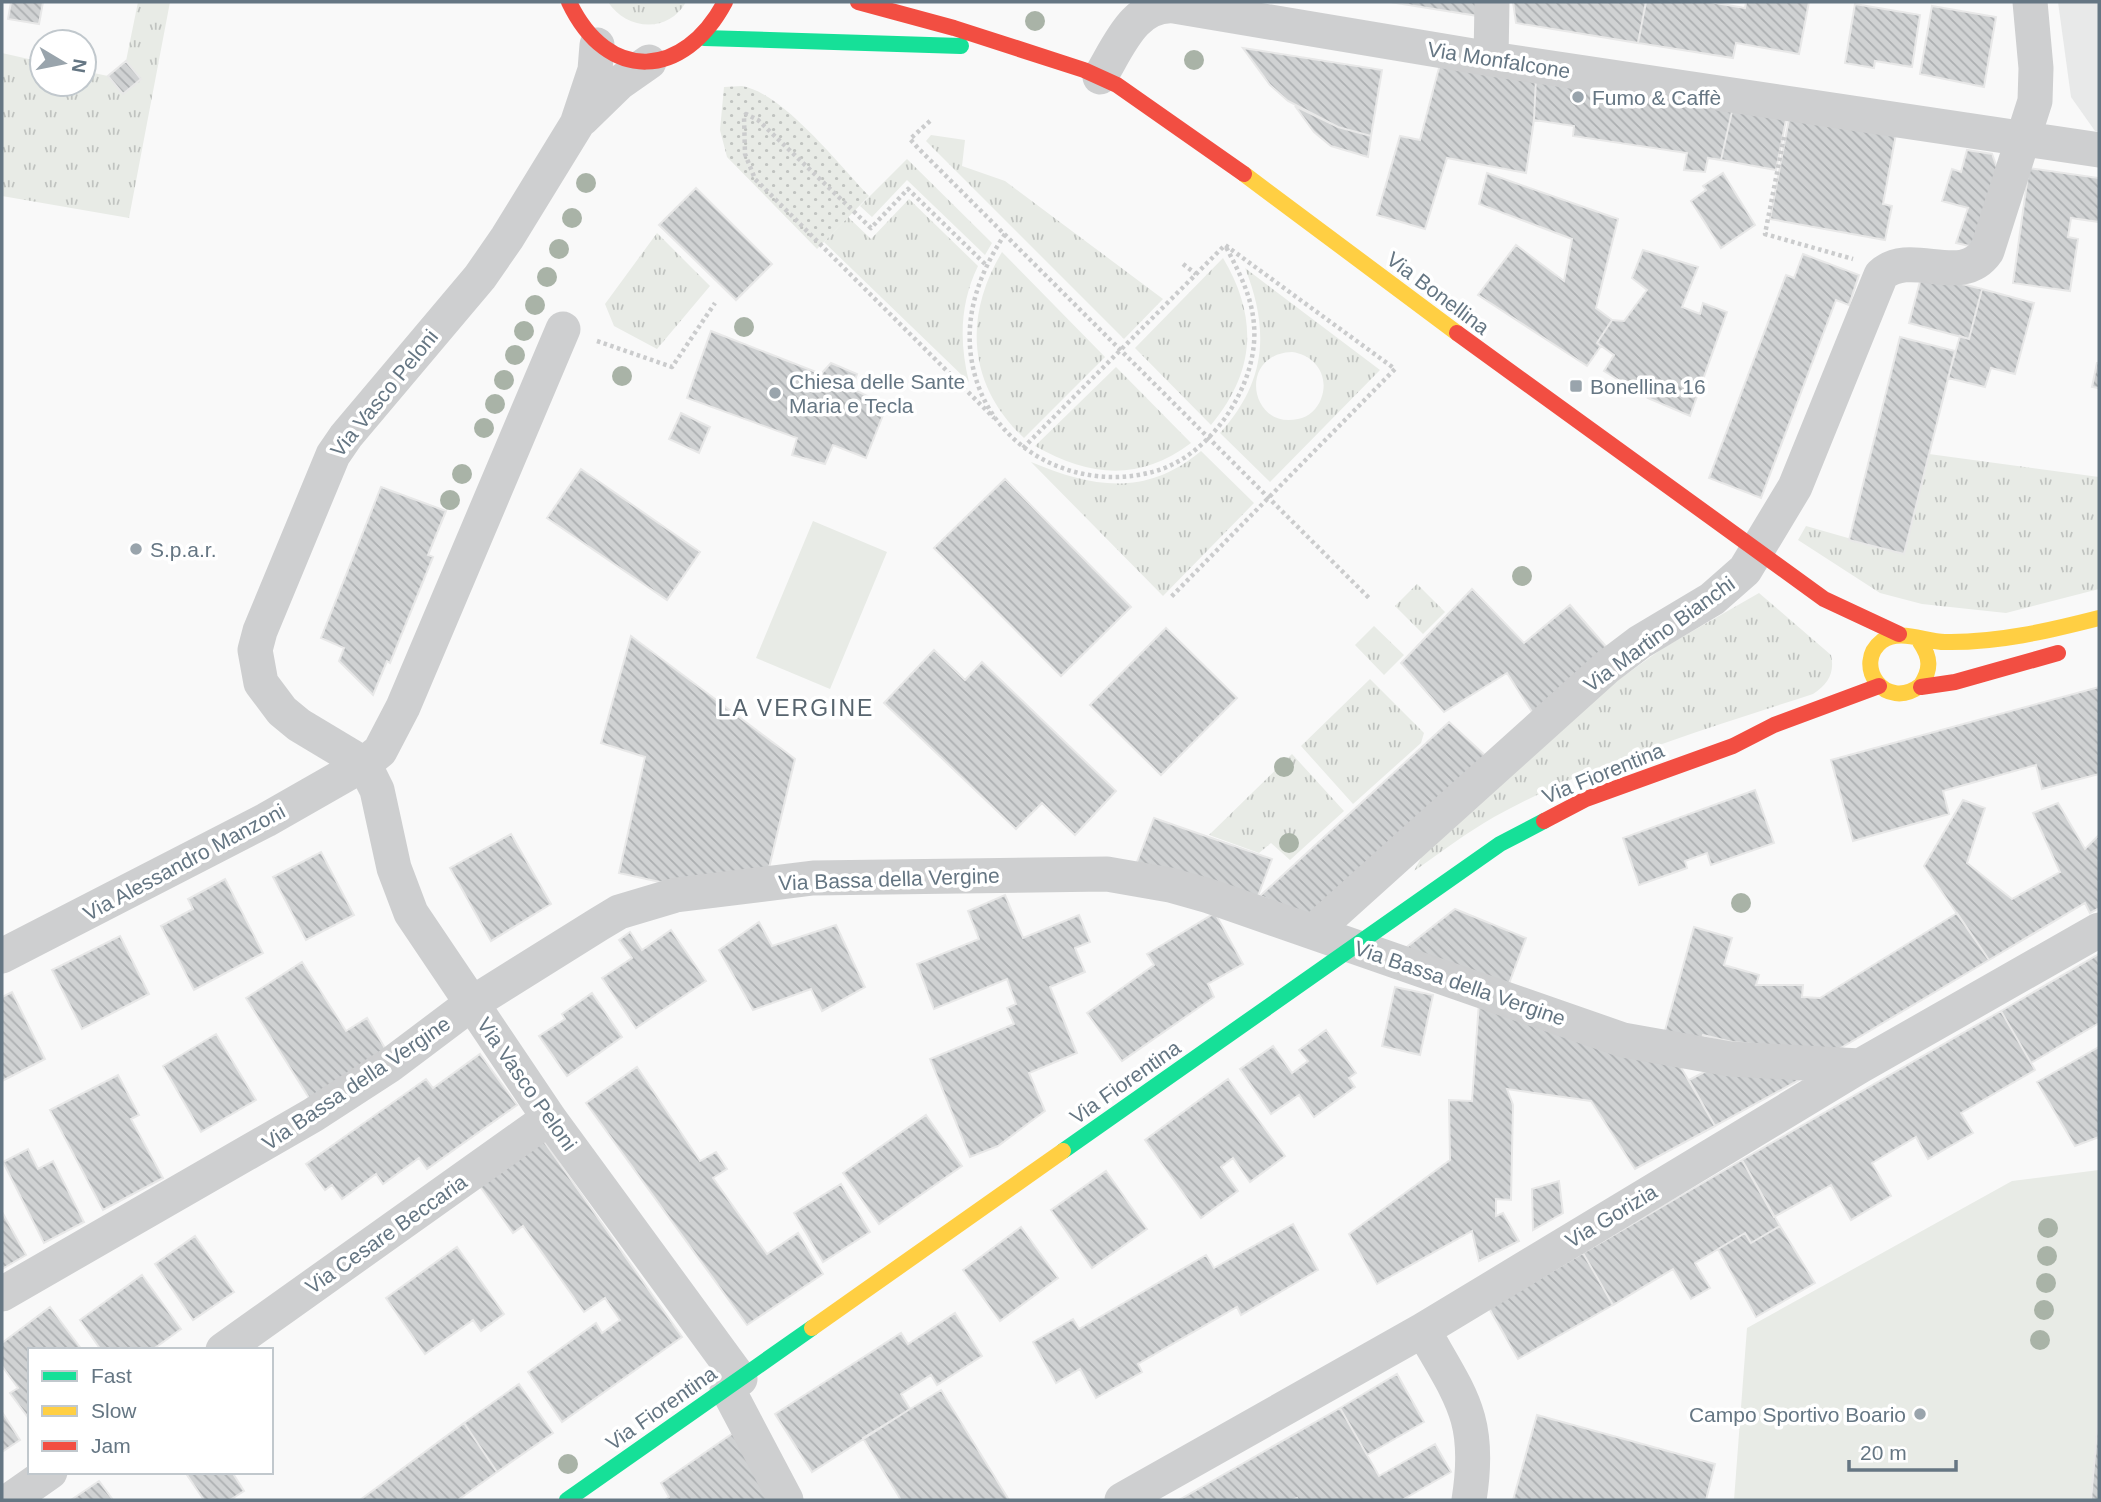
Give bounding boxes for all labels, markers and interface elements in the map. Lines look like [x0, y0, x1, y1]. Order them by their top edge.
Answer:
north arrow [28, 28, 98, 98]
street label: Via Monfalcone [1426, 37, 1572, 83]
text: N [68, 57, 91, 74]
place label: Fumo & Caffè [1592, 86, 1721, 109]
marker: Fumo & Caffè [1570, 89, 1586, 105]
street label: Via Bonellina [1382, 247, 1494, 339]
street label: Via Vasco Peloni [326, 325, 442, 461]
place label: Chiesa delle Sante Maria e Tecla [789, 370, 965, 417]
place label: Bonellina 16 [1590, 375, 1706, 398]
marker: Bonellina 16 [1568, 378, 1584, 394]
marker: Chiesa delle Sante Maria e Tecla [767, 385, 783, 401]
place label: S.p.a.r. [150, 538, 217, 561]
marker: S.p.a.r. [128, 541, 144, 557]
street label: Via Martino Bianchi [1579, 572, 1739, 696]
district label: LA VERGINE [718, 695, 874, 721]
street label: Via Fiorentina [1539, 738, 1667, 808]
street label: Via Alessandro Manzoni [79, 799, 289, 925]
street label: Via Bassa della Vergine [778, 864, 1000, 894]
street label: Via Bassa della Vergine [1352, 936, 1568, 1030]
street label: Via Bassa della Vergine [258, 1012, 454, 1154]
street label: Via Vasco Peloni [473, 1013, 581, 1155]
street label: Via Fiorentina [1065, 1035, 1185, 1128]
street label: Via Cesare Beccaria [301, 1170, 471, 1298]
street label: Via Gorizia [1561, 1180, 1661, 1252]
legend [28, 1348, 273, 1474]
street label: Via Fiorentina [601, 1361, 721, 1454]
text: Fast [91, 1364, 132, 1387]
text: Slow [91, 1399, 137, 1422]
place label: Campo Sportivo Boario [1689, 1403, 1906, 1426]
marker: Campo Sportivo Boario [1912, 1406, 1928, 1422]
scale bar [1849, 1428, 1956, 1472]
text: Jam [91, 1434, 131, 1457]
text: 20 m [1860, 1441, 1907, 1464]

